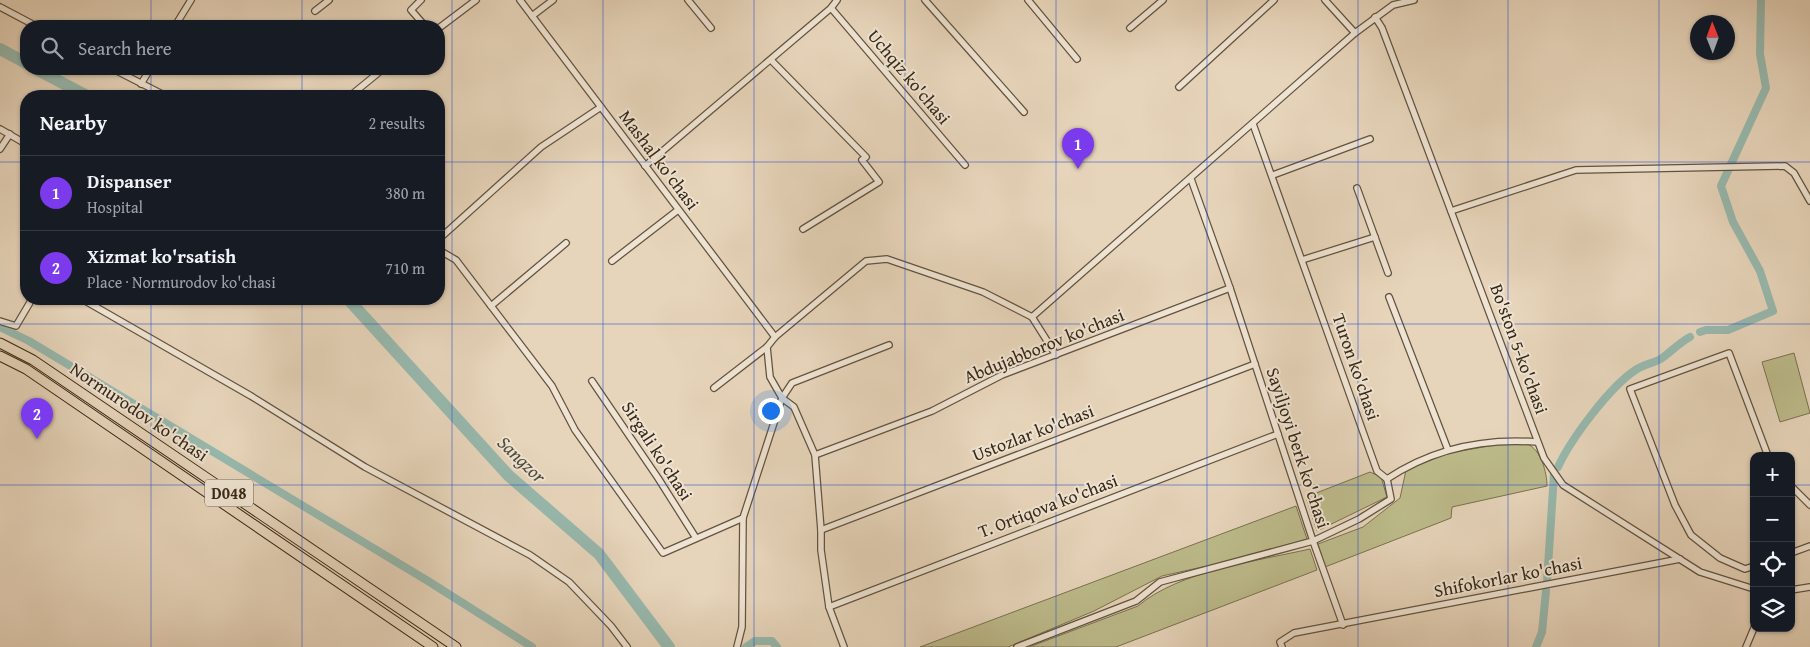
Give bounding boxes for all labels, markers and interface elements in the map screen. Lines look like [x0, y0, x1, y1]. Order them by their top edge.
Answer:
north arrow [1690, 15, 1735, 60]
search box [20, 20, 445, 75]
street label: Uchqiz ko'chasi [861, 23, 957, 130]
icon: search [38, 34, 66, 62]
text: Search here [78, 34, 172, 62]
street label: Mashal ko'chasi [613, 104, 706, 215]
text: Nearby [40, 107, 107, 138]
text: 2 results [368, 111, 425, 135]
pin: 1 [1062, 128, 1094, 169]
text: Dispanser [87, 167, 171, 195]
text: 1 [52, 181, 60, 205]
text: 380 m [385, 181, 425, 205]
text: Hospital [87, 195, 143, 219]
text: Xizmat ko'rsatish [87, 242, 236, 270]
text: 2 [52, 256, 60, 280]
text: 710 m [385, 256, 425, 280]
text: Place · Normurodov ko'chasi [87, 270, 276, 294]
street label: Bo'ston 5-ko'chasi [1483, 280, 1556, 418]
street label: Abdujabborov ko'chasi [960, 301, 1128, 390]
street label: Turon ko'chasi [1326, 310, 1387, 424]
street label: Normurodov ko'chasi [65, 355, 214, 468]
street label: Sayiljoyi berk ko'chasi [1260, 364, 1337, 532]
street label: Sirgali ko'chasi [615, 396, 700, 506]
street label: Ustozlar ko'chasi [968, 397, 1098, 468]
pin: 2 [21, 398, 53, 439]
your location [758, 398, 784, 424]
water label: Sangzor [491, 429, 553, 490]
map controls [1750, 452, 1795, 632]
button: + [1750, 452, 1795, 497]
street label: T. Ortiqova ko'chasi [974, 466, 1122, 545]
road number: D048 [205, 479, 253, 506]
button: − [1750, 497, 1795, 542]
button: locate [1750, 542, 1795, 587]
street label: Shifokorlar ko'chasi [1432, 549, 1584, 604]
button: layers [1750, 587, 1795, 632]

